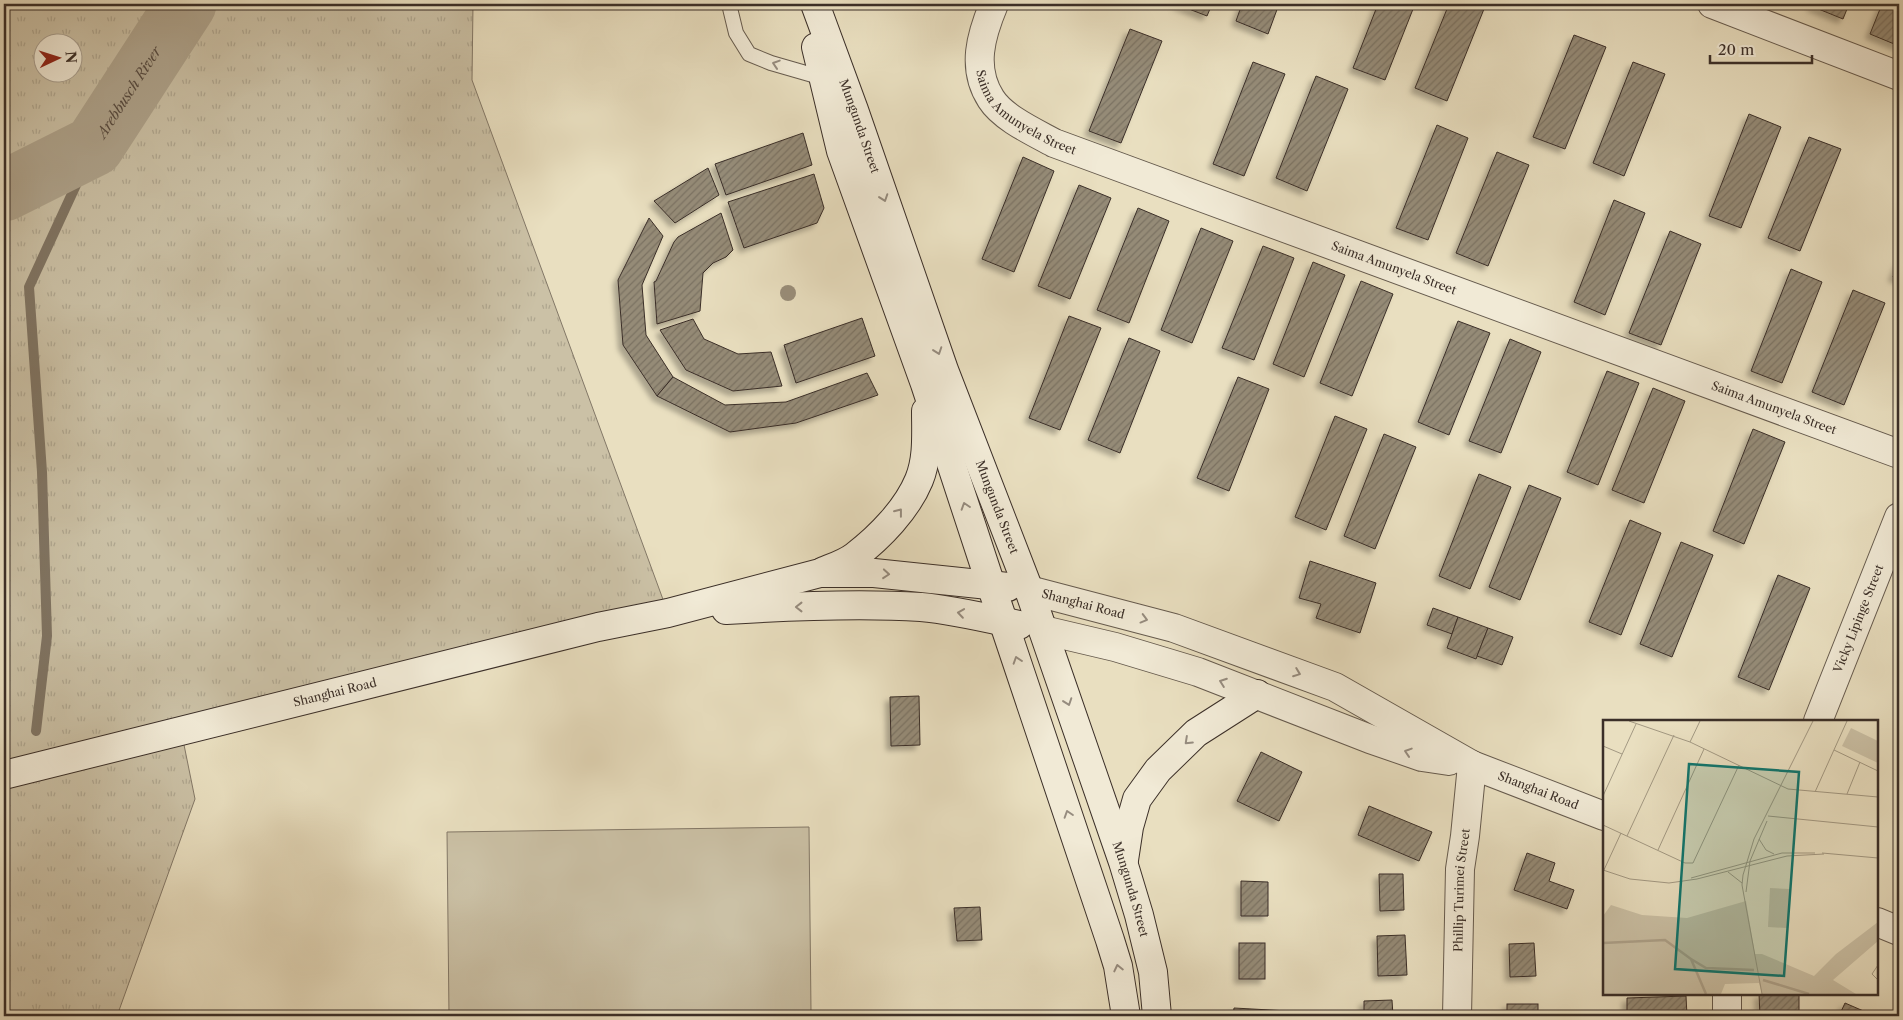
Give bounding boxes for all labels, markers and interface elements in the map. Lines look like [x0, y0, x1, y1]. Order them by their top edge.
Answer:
north arrow [32, 32, 82, 82]
scale bar [1710, 32, 1813, 64]
text: 20 m [1718, 40, 1754, 59]
water label: Arebbusch River [92, 42, 166, 143]
text: N [62, 50, 80, 64]
one-way arrow [772, 60, 781, 70]
street label: Saima Amunyela Street [973, 68, 1079, 158]
street label: Mungunda Street [836, 77, 884, 176]
one-way arrow [878, 193, 888, 202]
street label: Saima Amunyela Street [1329, 238, 1459, 298]
one-way arrow [932, 347, 942, 355]
street label: Saima Amunyela Street [1709, 378, 1839, 438]
street label: Mungunda Street [973, 458, 1023, 556]
one-way arrow [960, 502, 970, 510]
one-way arrow [893, 508, 902, 518]
street label: Vicky Lipinge Street [1830, 562, 1887, 676]
one-way arrow [882, 568, 890, 579]
street label: Shanghai Road [1040, 586, 1127, 622]
one-way arrow [794, 602, 802, 612]
one-way arrow [956, 608, 964, 619]
one-way arrow [1139, 614, 1147, 624]
one-way arrow [1012, 656, 1022, 664]
one-way arrow [1292, 667, 1301, 677]
street label: Shanghai Road [292, 674, 379, 710]
one-way arrow [1219, 678, 1228, 688]
one-way arrow [1062, 697, 1072, 706]
inset map [1603, 720, 1878, 995]
one-way arrow [1184, 735, 1193, 744]
one-way arrow [1404, 748, 1412, 758]
street label: Shanghai Road [1496, 768, 1582, 813]
one-way arrow [1064, 810, 1074, 818]
street label: Phillip Turimei Street [1450, 827, 1473, 952]
street label: Mungunda Street [1109, 839, 1152, 939]
one-way arrow [1113, 964, 1124, 973]

